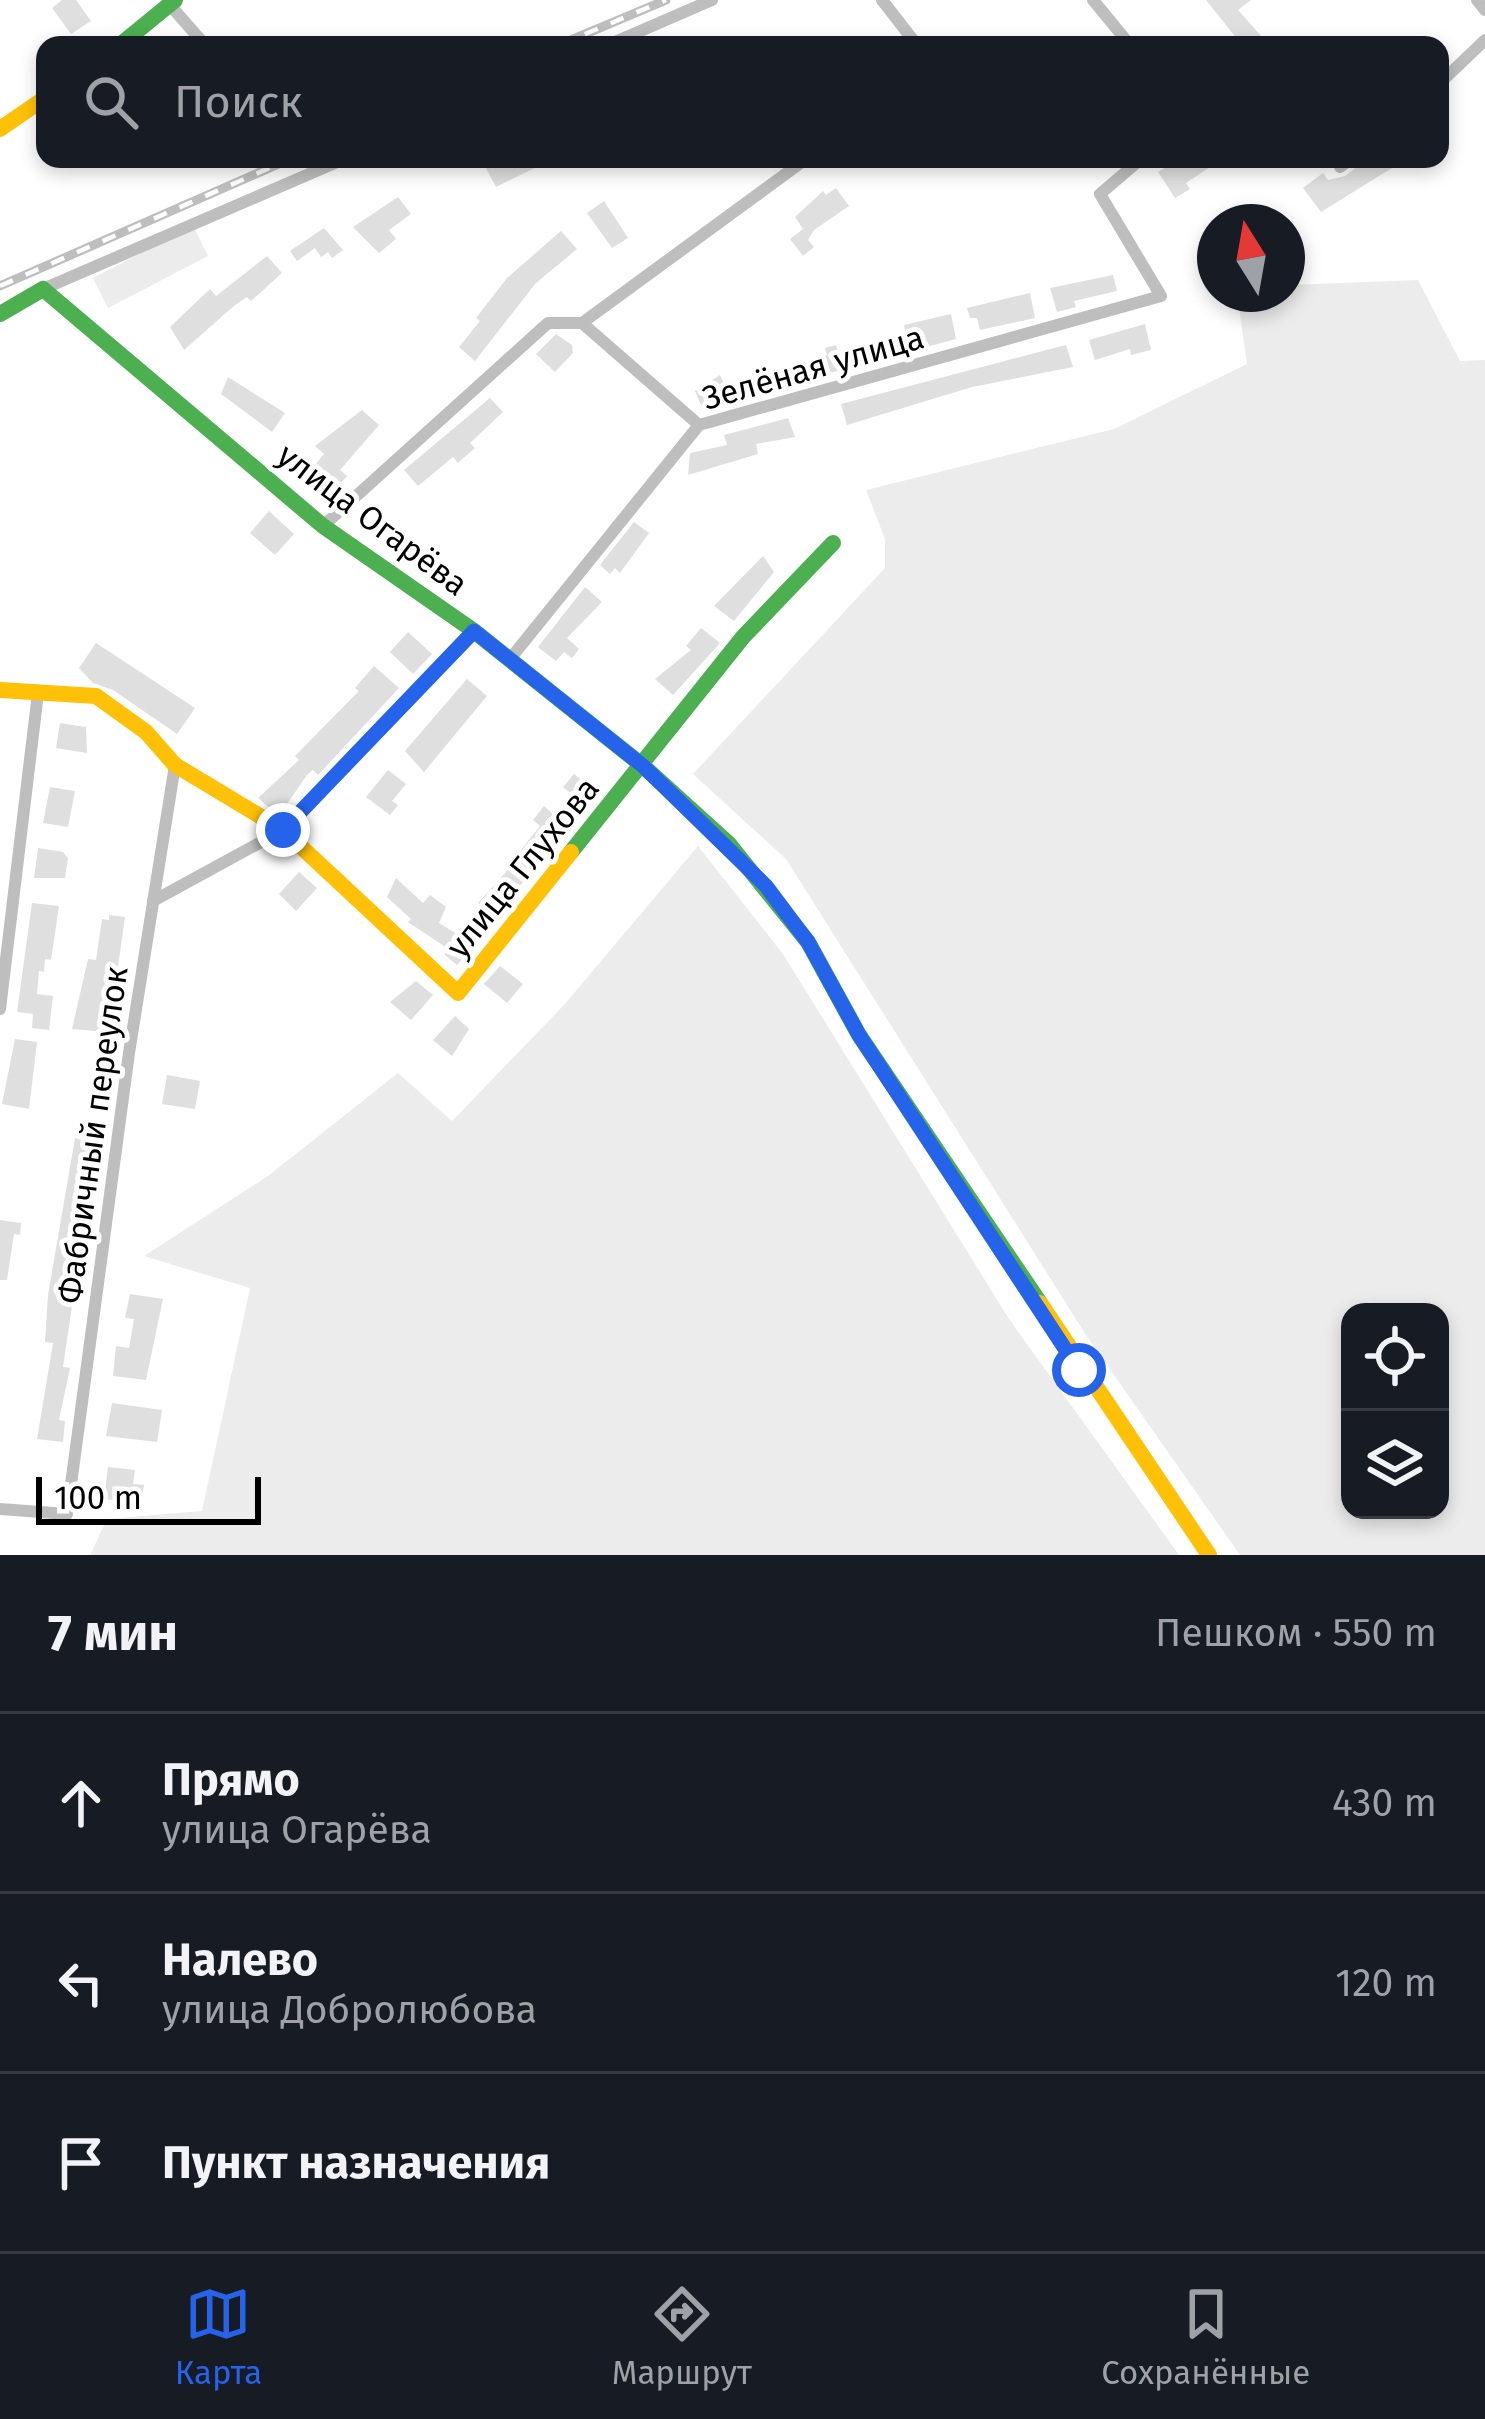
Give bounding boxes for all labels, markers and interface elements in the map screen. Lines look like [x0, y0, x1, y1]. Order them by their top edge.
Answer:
search box [36, 36, 1449, 168]
icon: search [78, 69, 144, 135]
text: Поиск [174, 75, 303, 129]
north arrow [1197, 204, 1305, 312]
street label: Зелёная улица [698, 317, 928, 419]
street label: улица Огарёва [269, 435, 476, 604]
street label: улица Глухова [438, 769, 608, 966]
route end [256, 803, 310, 857]
street label: Фабричный переулок [50, 964, 136, 1306]
map controls [1341, 1303, 1449, 1519]
button: locate [1341, 1303, 1449, 1411]
route start [1052, 1343, 1106, 1397]
button: layers [1341, 1411, 1449, 1519]
scale bar [36, 1471, 261, 1524]
text: 100 m [54, 1478, 142, 1518]
text: 7 мин [48, 1602, 178, 1664]
text: Пешком · 550 m [1155, 1610, 1437, 1656]
text: Прямо [162, 1753, 300, 1807]
icon: ahead [48, 1770, 114, 1836]
text: 430 m [1332, 1780, 1437, 1826]
text: улица Огарёва [162, 1807, 432, 1853]
text: Налево [162, 1933, 318, 1987]
icon: left [48, 1950, 114, 2016]
text: 120 m [1335, 1960, 1437, 2006]
text: улица Добролюбова [162, 1987, 537, 2033]
icon: arrive [48, 2130, 114, 2196]
text: Пункт назначения [162, 2136, 550, 2190]
tab: Карта [175, 2281, 262, 2393]
tab: Маршрут [612, 2281, 752, 2393]
tab: Сохранённые [1101, 2281, 1310, 2393]

